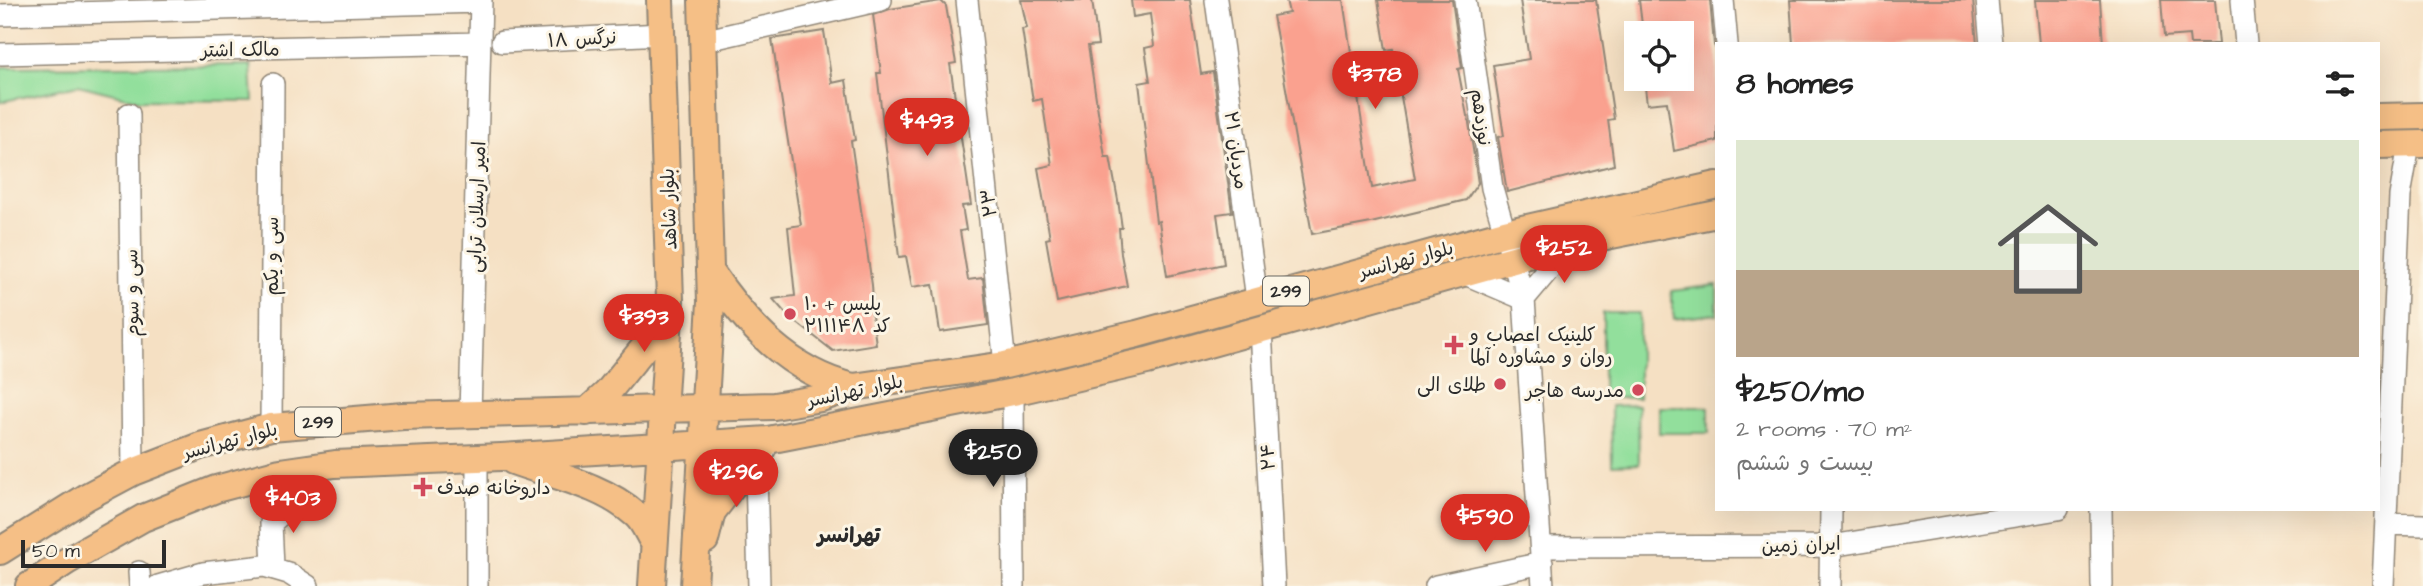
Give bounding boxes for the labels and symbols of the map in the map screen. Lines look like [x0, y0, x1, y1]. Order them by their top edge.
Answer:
street label: نرگس ۱۸ [547, 24, 617, 55]
street label: مالک اشتر [198, 36, 280, 65]
pin: $378 [1334, 52, 1416, 111]
street label: نوزدهم [1463, 87, 1498, 147]
pin: $493 [886, 99, 968, 158]
street label: ۲۱ مردیان [1217, 109, 1254, 191]
street label: امیر ارسلان ترابی [462, 141, 493, 273]
street label: بلوار شاهد [655, 168, 684, 250]
street label: ۲۳ [975, 187, 1004, 218]
street label: سی و یکم [259, 217, 286, 295]
pin: $252 [1523, 226, 1605, 285]
street label: بلوار تهرانسر [1354, 235, 1457, 287]
street label: سی و سوم [118, 249, 147, 337]
road number: 299 [1263, 276, 1309, 306]
place label: پلیس + ۱۰ کد ۲۱۱۱۴۸ [804, 291, 891, 340]
pin: $393 [603, 294, 685, 354]
marker: پلیس + ۱۰ کد ۲۱۱۱۴۸ [782, 306, 798, 322]
place label: کلینیک اعصاب و روان و مشاوره آلما [1468, 322, 1613, 371]
marker: کلینیک اعصاب و روان و مشاوره آلما [1444, 335, 1464, 355]
street label: بلوار تهرانسر [803, 368, 905, 415]
place label: طلای الی [1417, 372, 1486, 399]
marker: طلای الی [1492, 376, 1508, 392]
place label: مدرسه هاجر [1524, 378, 1624, 405]
marker: مدرسه هاجر [1630, 382, 1646, 398]
road number: 299 [295, 408, 341, 436]
street label: بلوار تهرانسر [178, 416, 281, 468]
pin: $250 [952, 430, 1034, 489]
street label: ۲۴ [1254, 443, 1283, 471]
pin: $296 [695, 449, 777, 509]
place label: داروخانه صدف [437, 475, 551, 502]
pin: $403 [252, 476, 334, 535]
marker: داروخانه صدف [415, 479, 431, 495]
pin: $590 [1444, 494, 1526, 554]
district label: تهرانسر [816, 521, 881, 550]
street label: ایران زمین [1761, 531, 1841, 560]
scale bar [21, 537, 166, 569]

